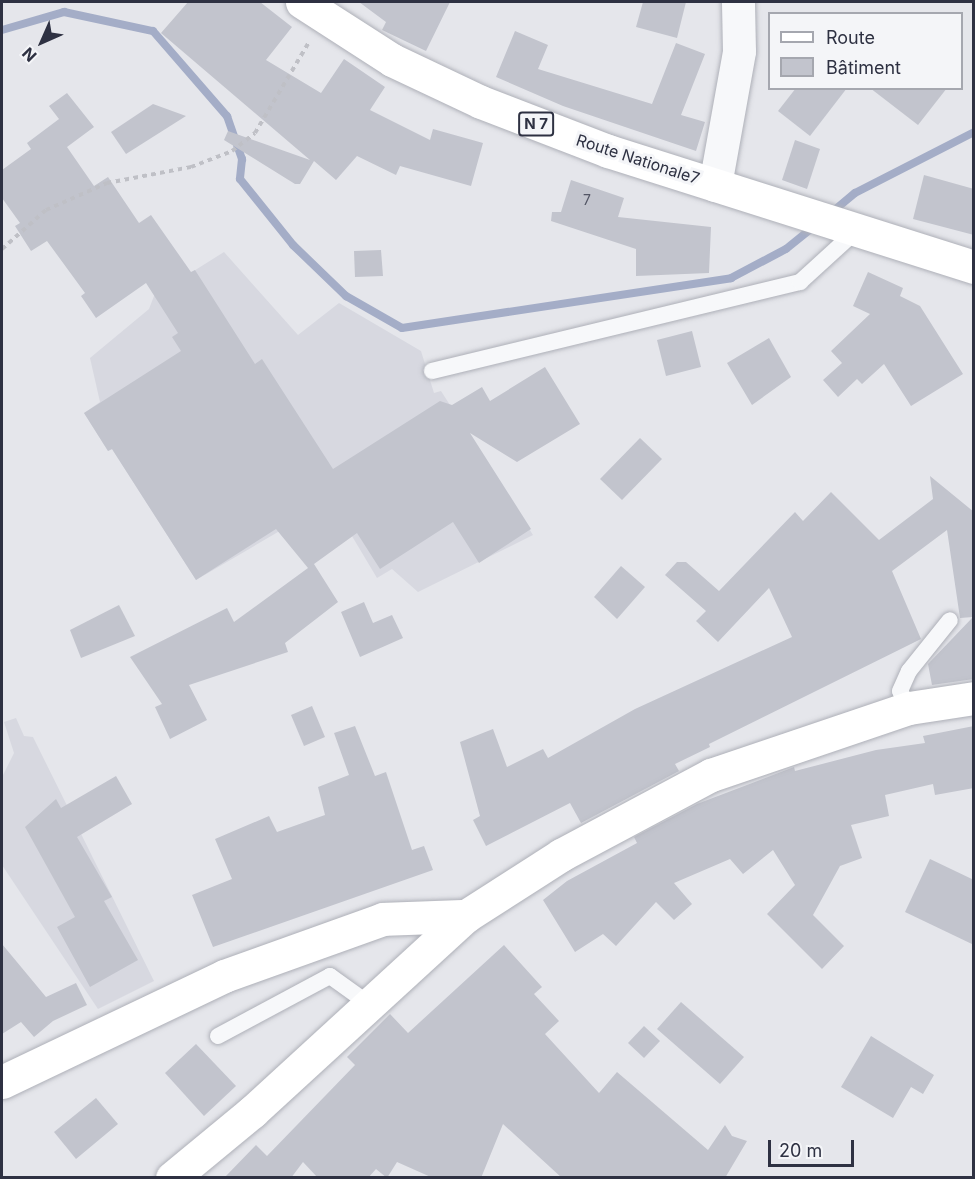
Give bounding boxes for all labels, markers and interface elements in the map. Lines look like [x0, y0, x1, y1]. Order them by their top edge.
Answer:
north arrow [12, 12, 72, 72]
legend [768, 12, 963, 90]
text: Route [826, 27, 875, 48]
text: N [18, 43, 41, 66]
text: Bâtiment [826, 57, 901, 78]
road number: N 7 [518, 112, 554, 136]
street label: Route Nationale7 [574, 130, 702, 188]
house number: 7 [583, 192, 591, 208]
scale bar [771, 1128, 856, 1166]
text: 20 m [779, 1140, 822, 1161]

